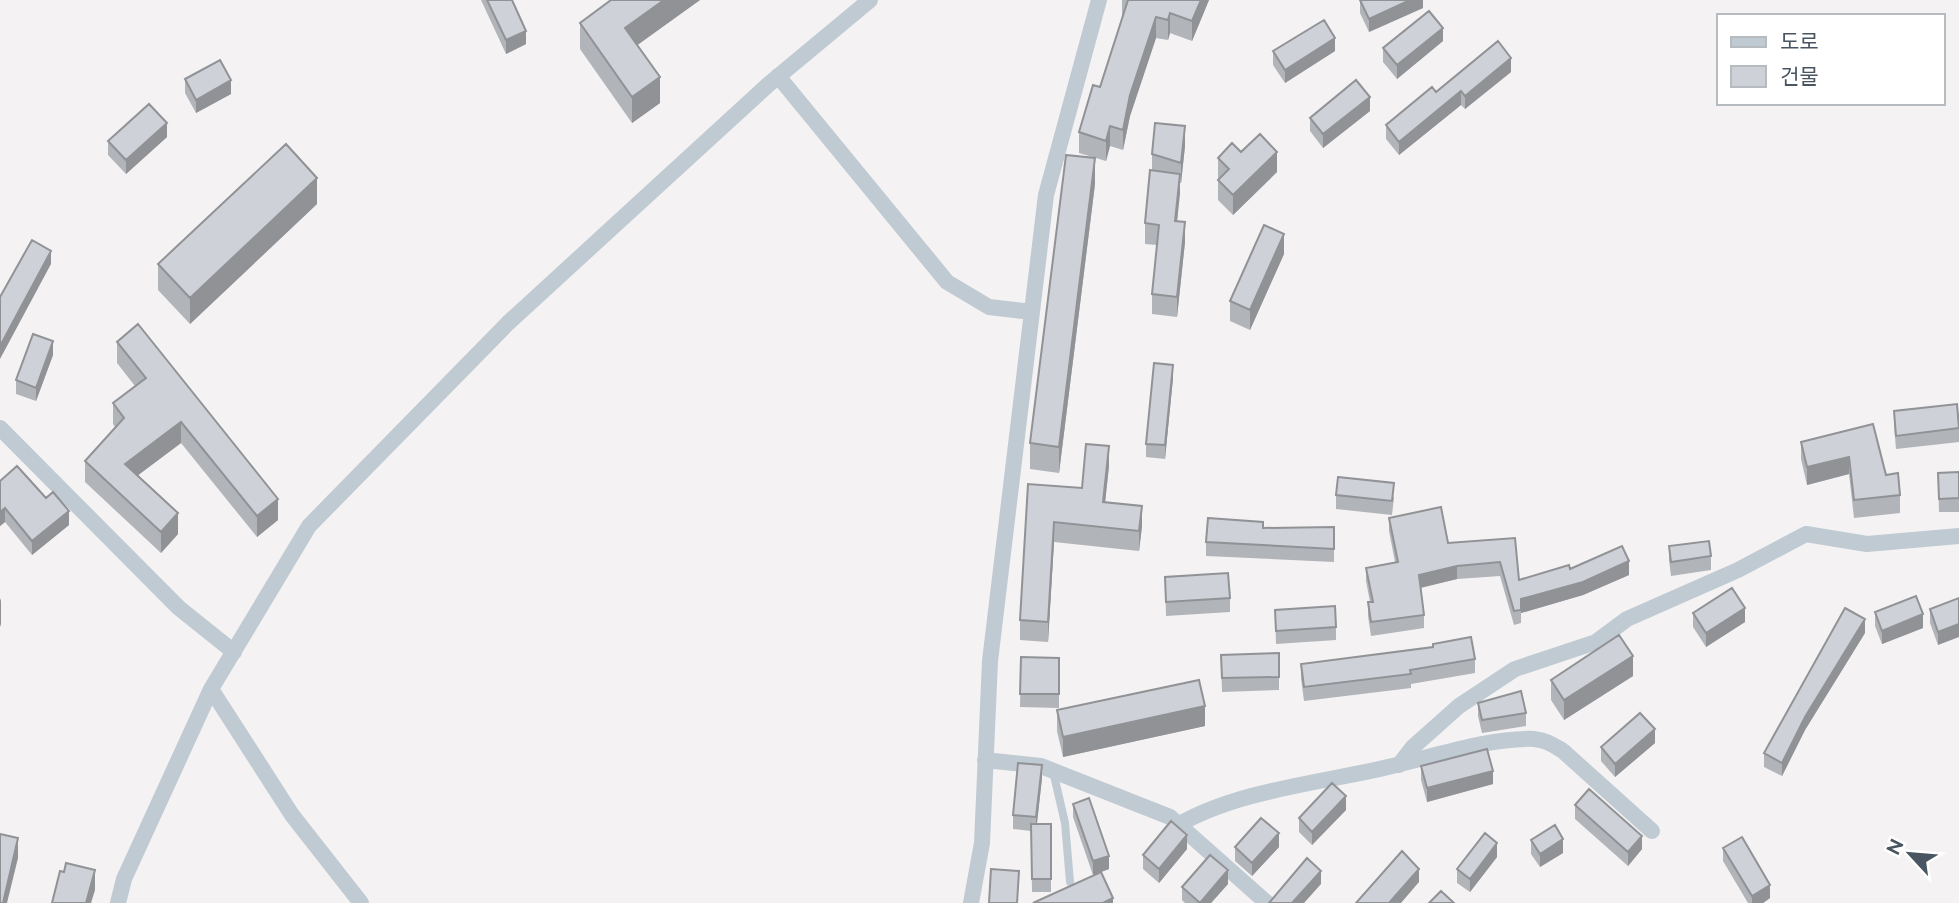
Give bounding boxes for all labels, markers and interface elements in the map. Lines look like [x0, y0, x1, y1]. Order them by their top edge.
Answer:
legend [1717, 14, 1945, 105]
text: 도로 [1780, 29, 1819, 54]
text: 건물 [1780, 64, 1819, 89]
north arrow [1875, 819, 1945, 889]
text: N [1882, 835, 1908, 858]

